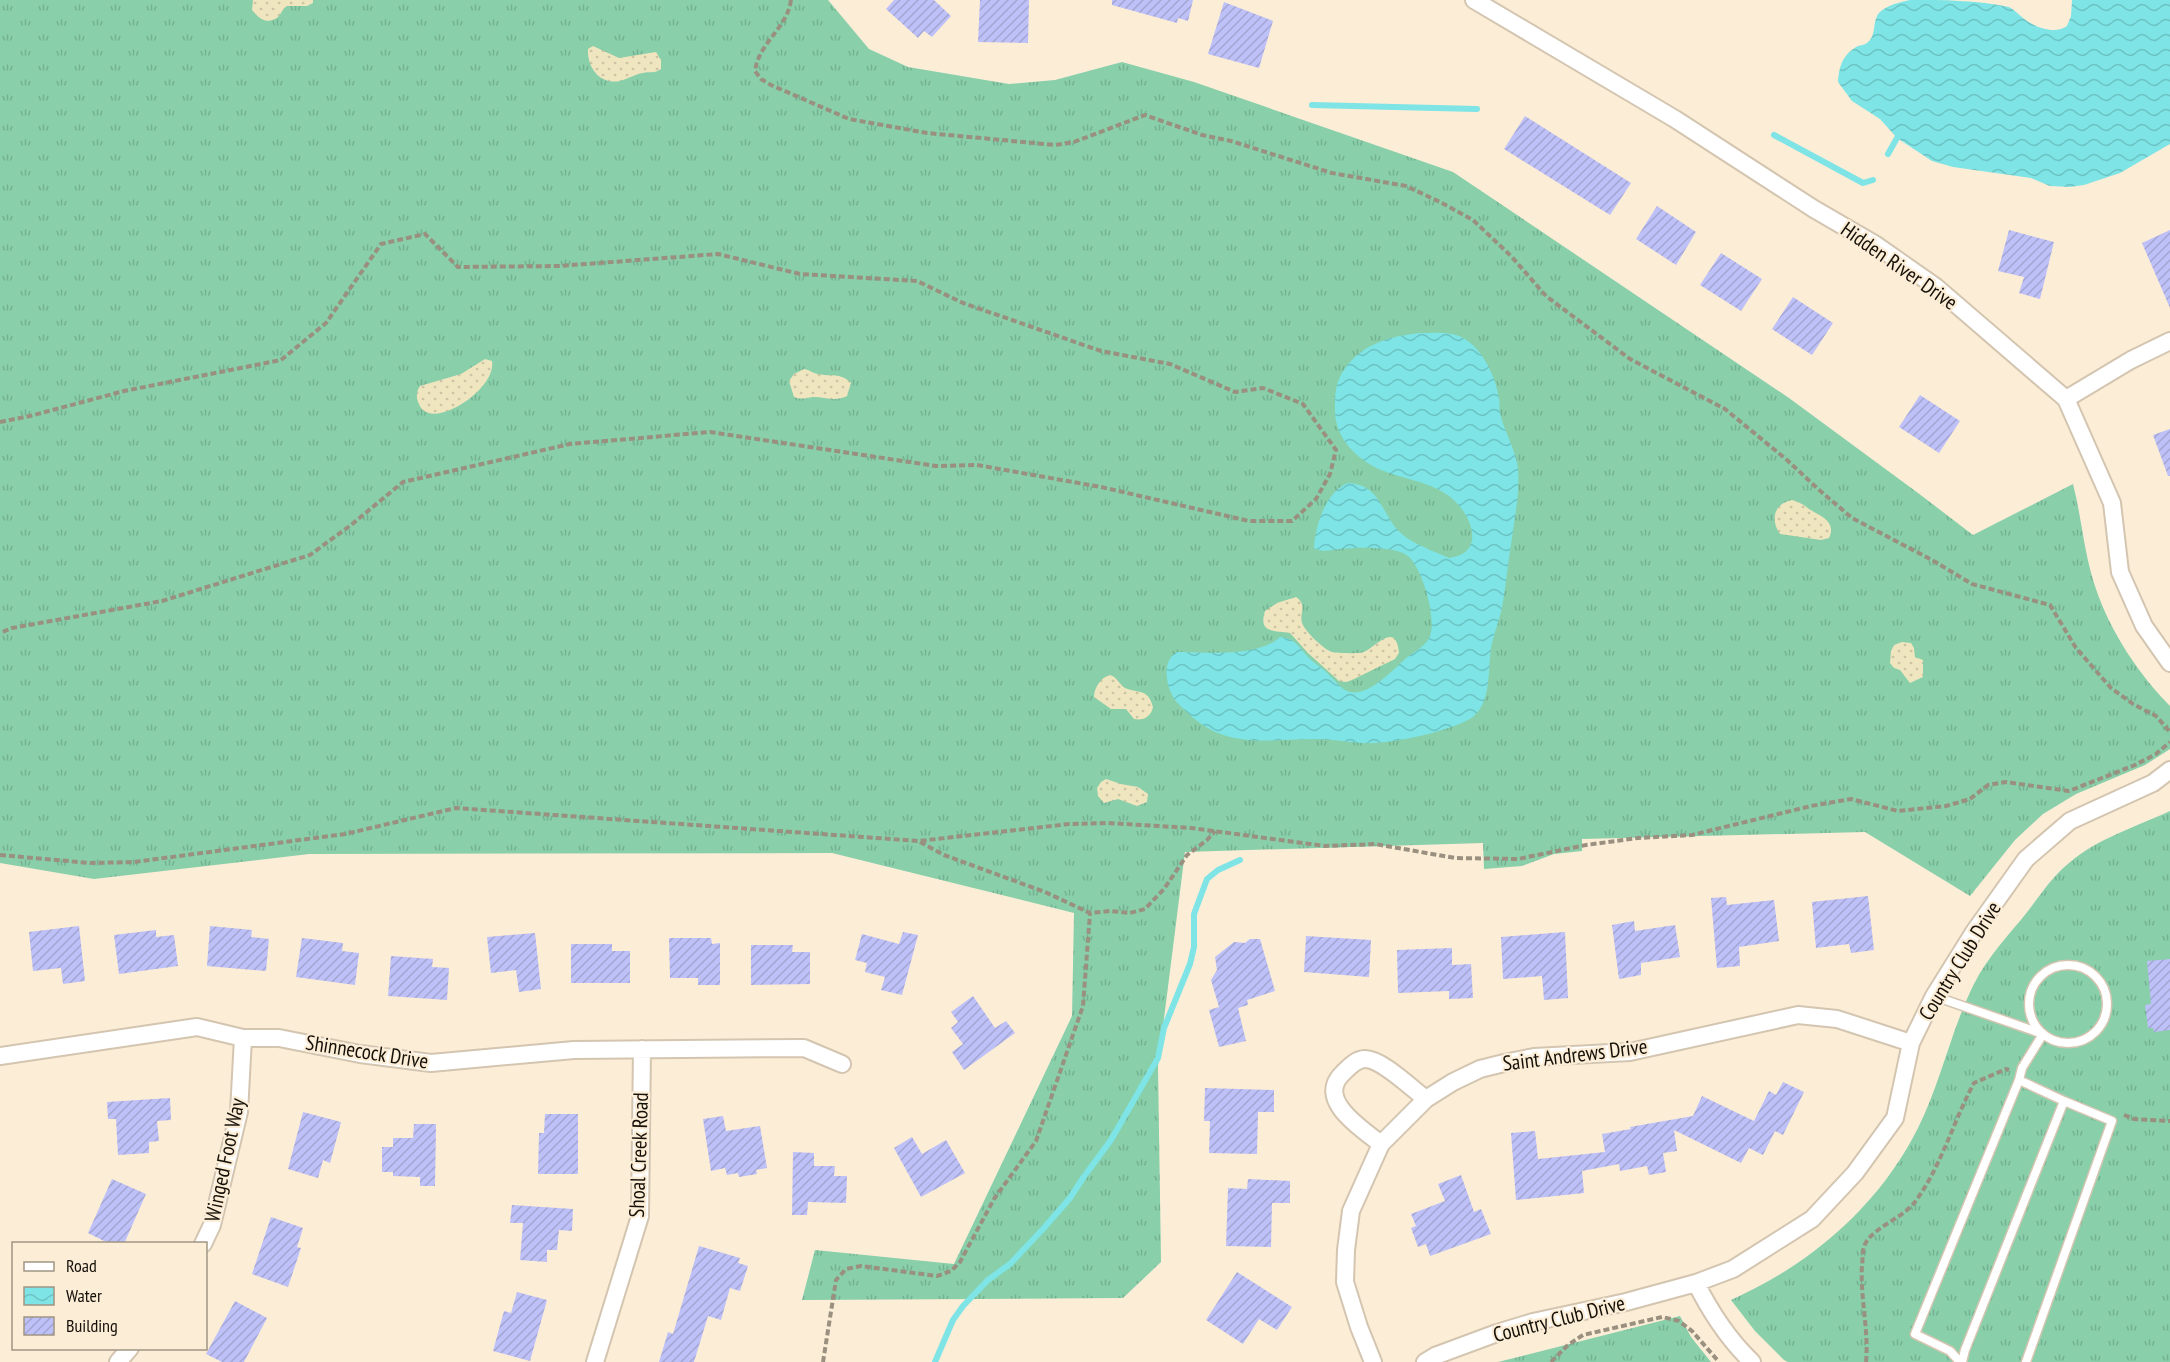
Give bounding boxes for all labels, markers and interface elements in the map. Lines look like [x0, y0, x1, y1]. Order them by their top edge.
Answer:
street label: Hidden River Drive [1836, 215, 1963, 316]
street label: Country Club Drive [1912, 896, 2007, 1025]
street label: Shinnecock Drive [304, 1029, 430, 1075]
street label: Saint Andrews Drive [1501, 1032, 1649, 1077]
street label: Shoal Creek Road [623, 1092, 654, 1218]
street label: Winged Foot Way [198, 1096, 251, 1224]
legend [12, 1242, 207, 1350]
text: Road [66, 1254, 97, 1277]
text: Water [66, 1284, 102, 1307]
street label: Country Club Drive [1490, 1289, 1628, 1348]
text: Building [66, 1314, 118, 1337]

